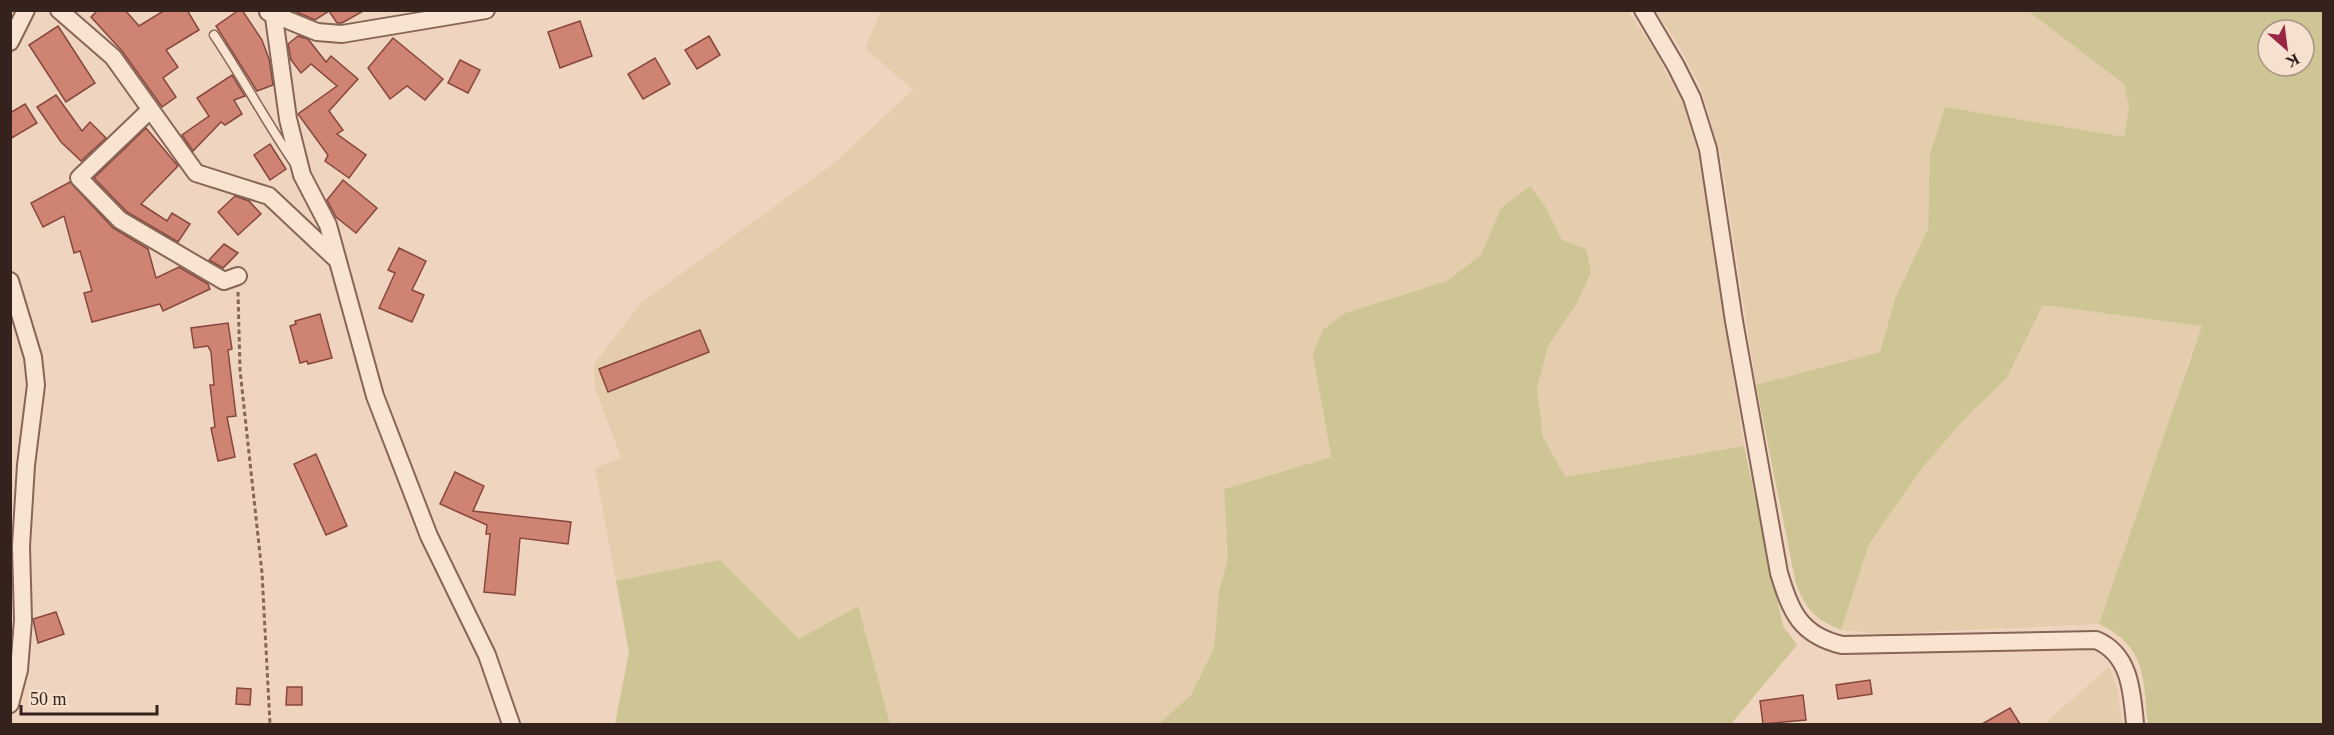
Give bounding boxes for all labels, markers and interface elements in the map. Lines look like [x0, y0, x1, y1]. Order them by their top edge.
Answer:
north arrow [2256, 18, 2316, 78]
text: K [2283, 50, 2302, 71]
scale bar [21, 678, 158, 716]
text: 50 m [30, 689, 67, 709]

